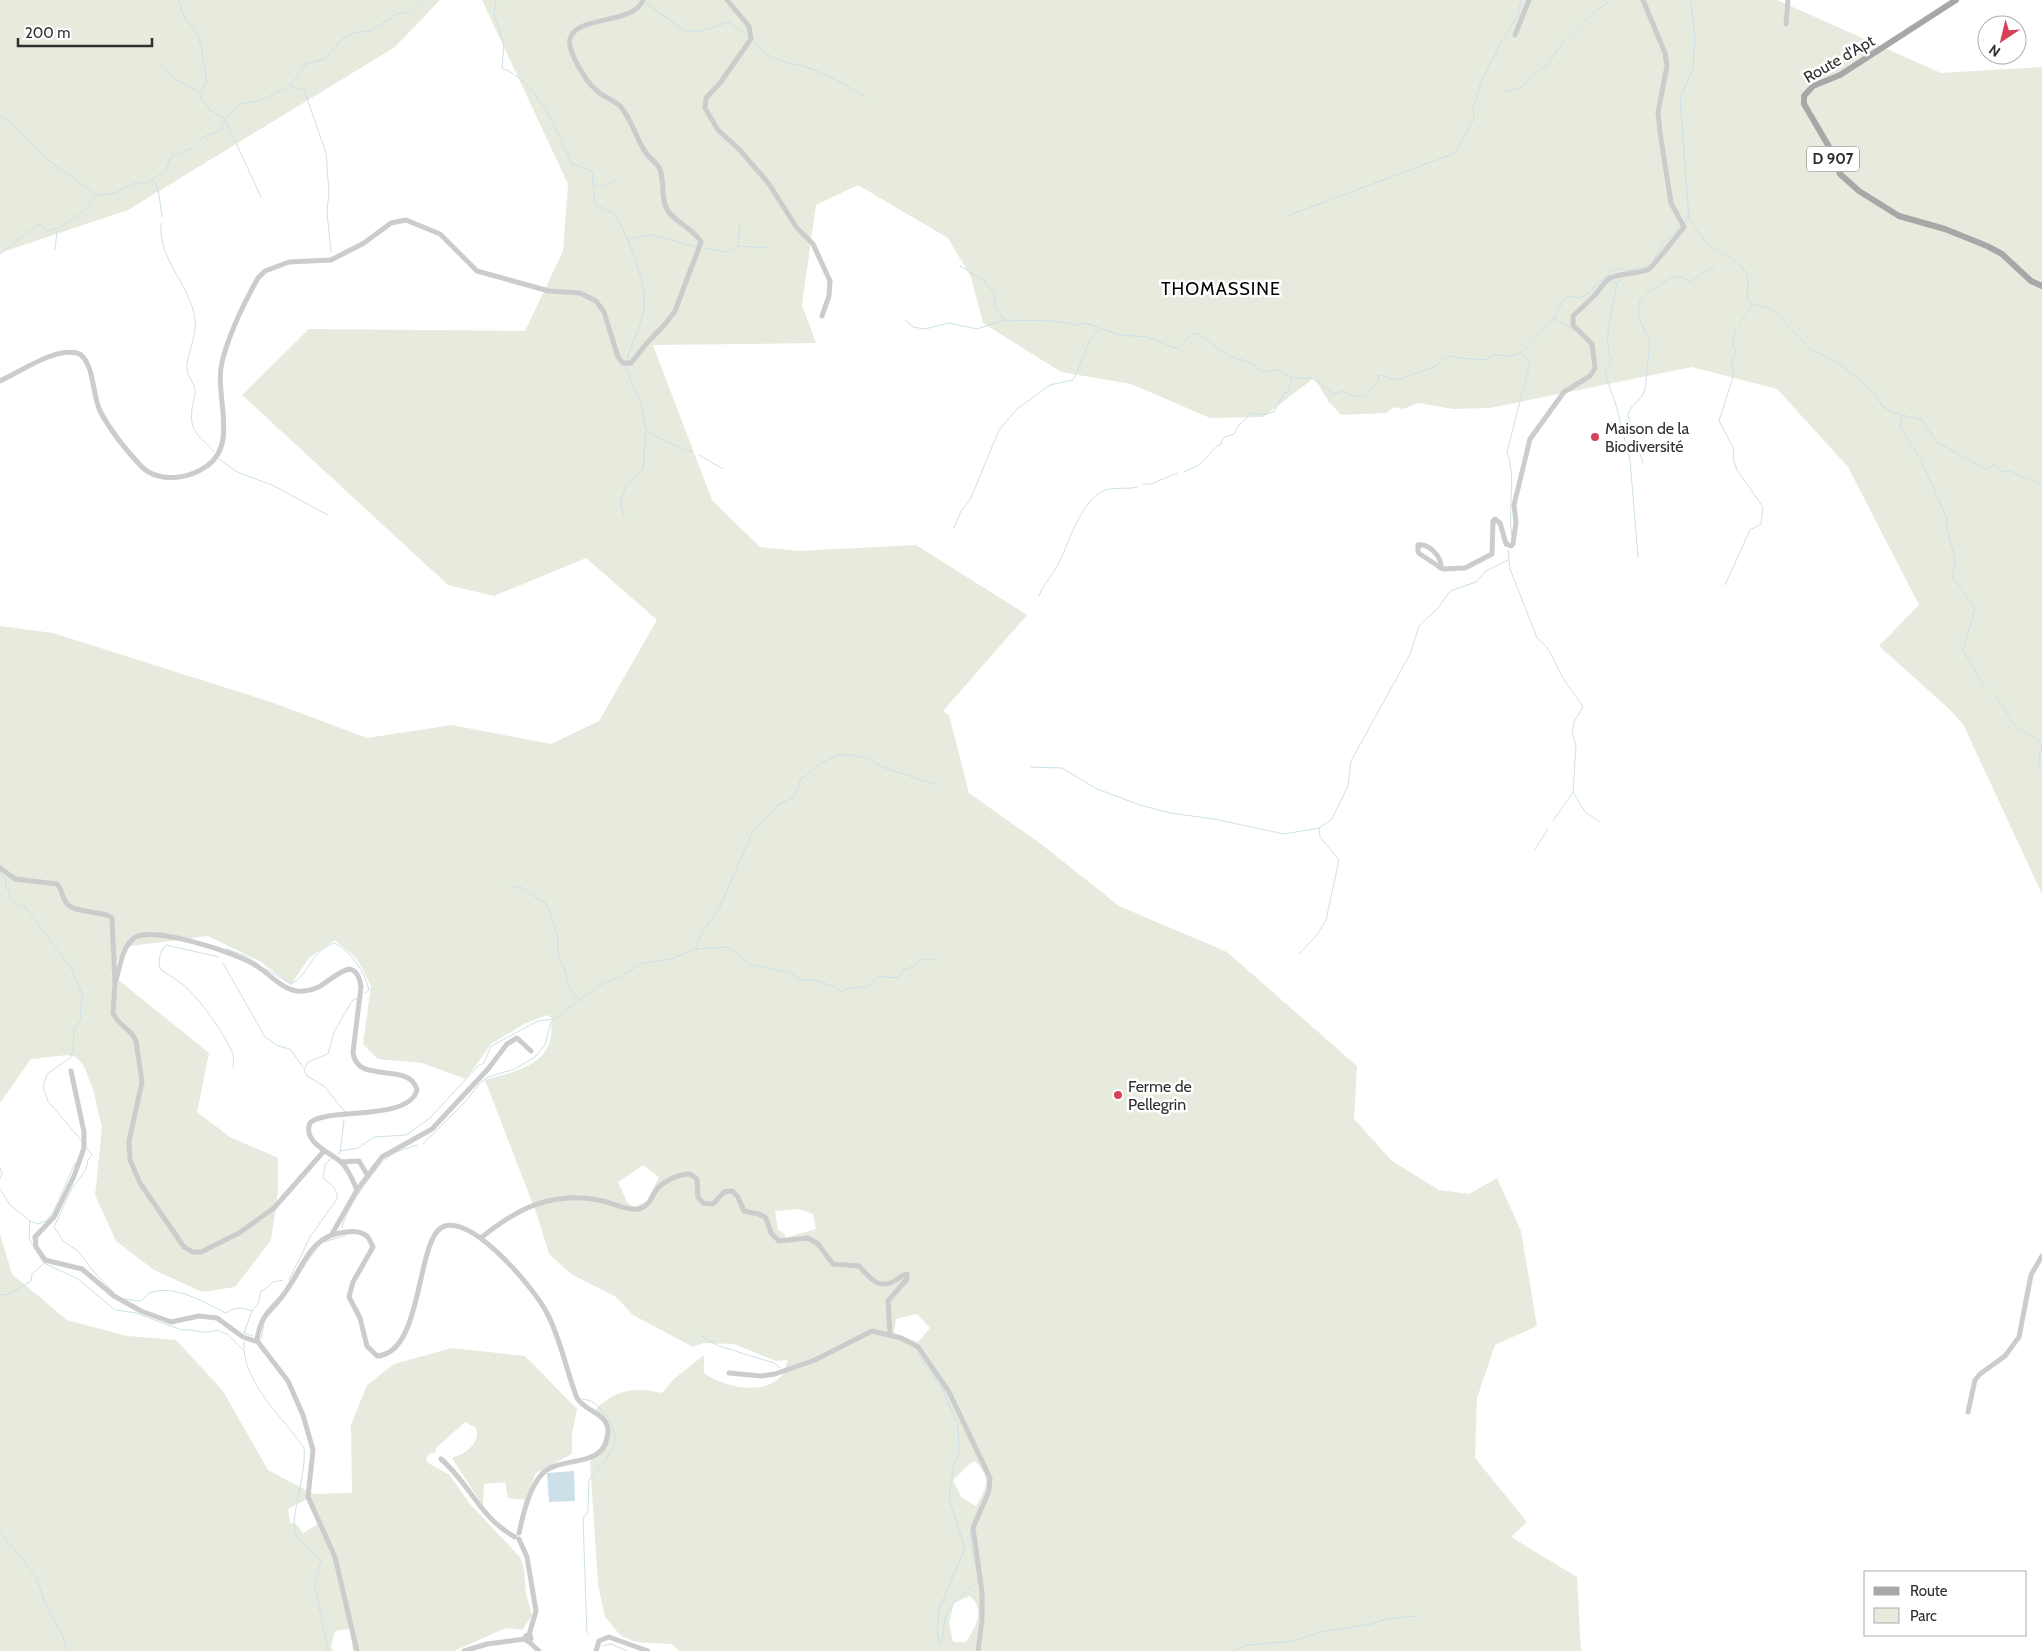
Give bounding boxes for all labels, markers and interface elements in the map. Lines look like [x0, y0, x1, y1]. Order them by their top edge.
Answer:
scale bar [18, 15, 151, 47]
north arrow [1977, 15, 2027, 65]
text: 200 m [25, 24, 70, 42]
street label: Route d'Apt [1800, 31, 1878, 87]
text: N [1985, 40, 2004, 61]
road number: D 907 [1807, 146, 1859, 172]
district label: THOMASSINE [1161, 278, 1281, 300]
place label: Maison de la Biodiversité [1605, 419, 1689, 456]
marker: Maison de la Biodiversité [1589, 431, 1601, 443]
place label: Ferme de Pellegrin [1128, 1077, 1192, 1114]
marker: Ferme de Pellegrin [1112, 1089, 1124, 1101]
legend [1864, 1571, 2027, 1636]
text: Route [1910, 1582, 1948, 1600]
text: Parc [1910, 1607, 1937, 1625]

